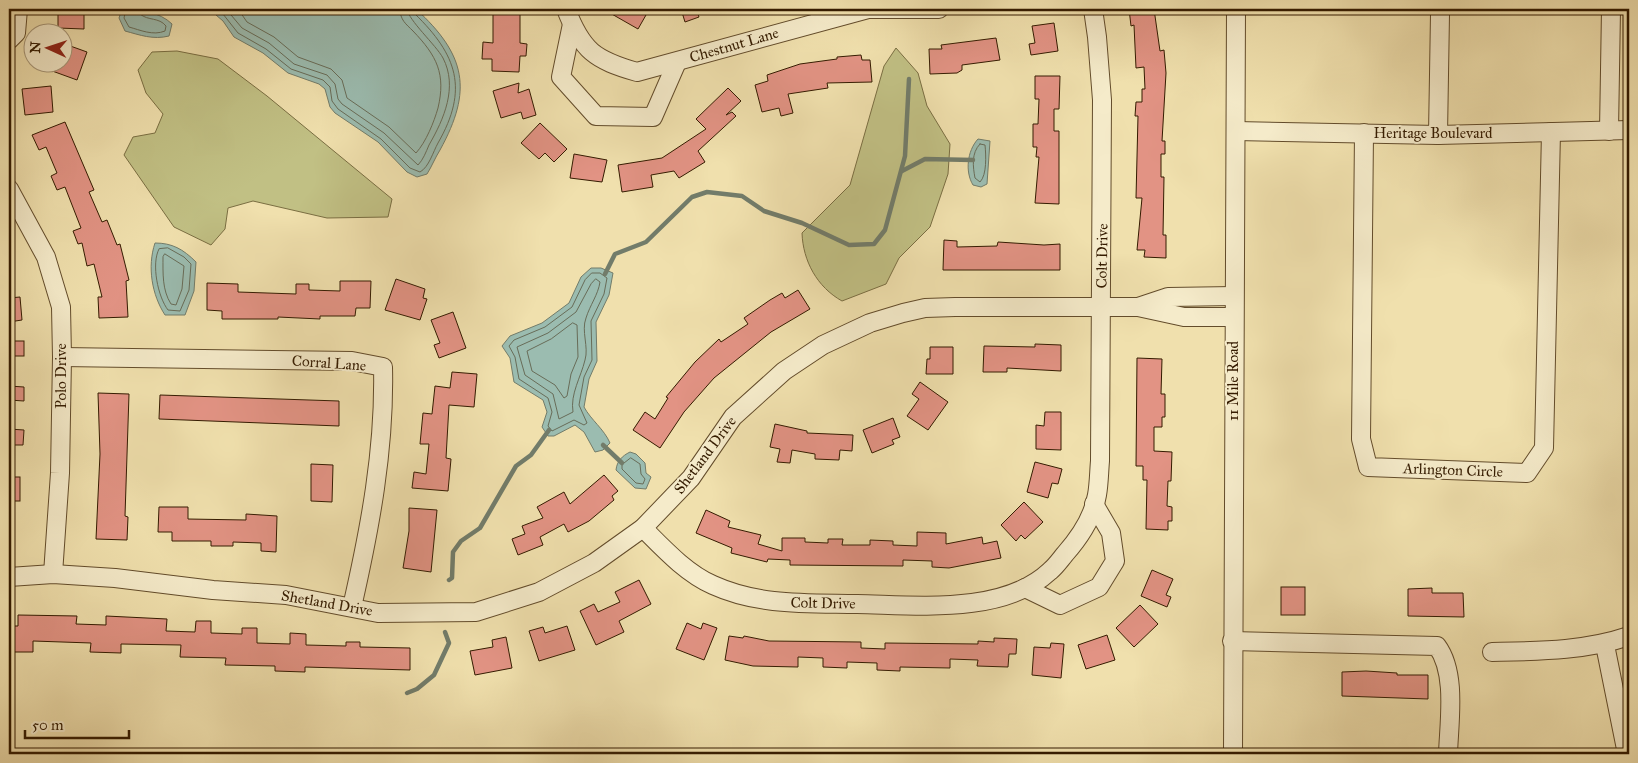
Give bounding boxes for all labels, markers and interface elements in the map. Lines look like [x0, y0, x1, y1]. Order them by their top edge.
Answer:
north arrow [22, 22, 72, 72]
street label: Chestnut Lane [687, 24, 781, 66]
text: N [27, 41, 44, 54]
street label: Heritage Boulevard [1373, 124, 1493, 142]
street label: Colt Drive [1092, 223, 1112, 289]
street label: 11 Mile Road [1224, 340, 1242, 421]
street label: Polo Drive [52, 343, 70, 409]
street label: Corral Lane [291, 351, 367, 375]
street label: Shetland Drive [670, 413, 740, 497]
street label: Arlington Circle [1402, 459, 1503, 481]
street label: Shetland Drive [280, 586, 374, 620]
street label: Colt Drive [790, 593, 856, 613]
scale bar [25, 708, 129, 740]
text: 50 m [32, 716, 64, 734]

